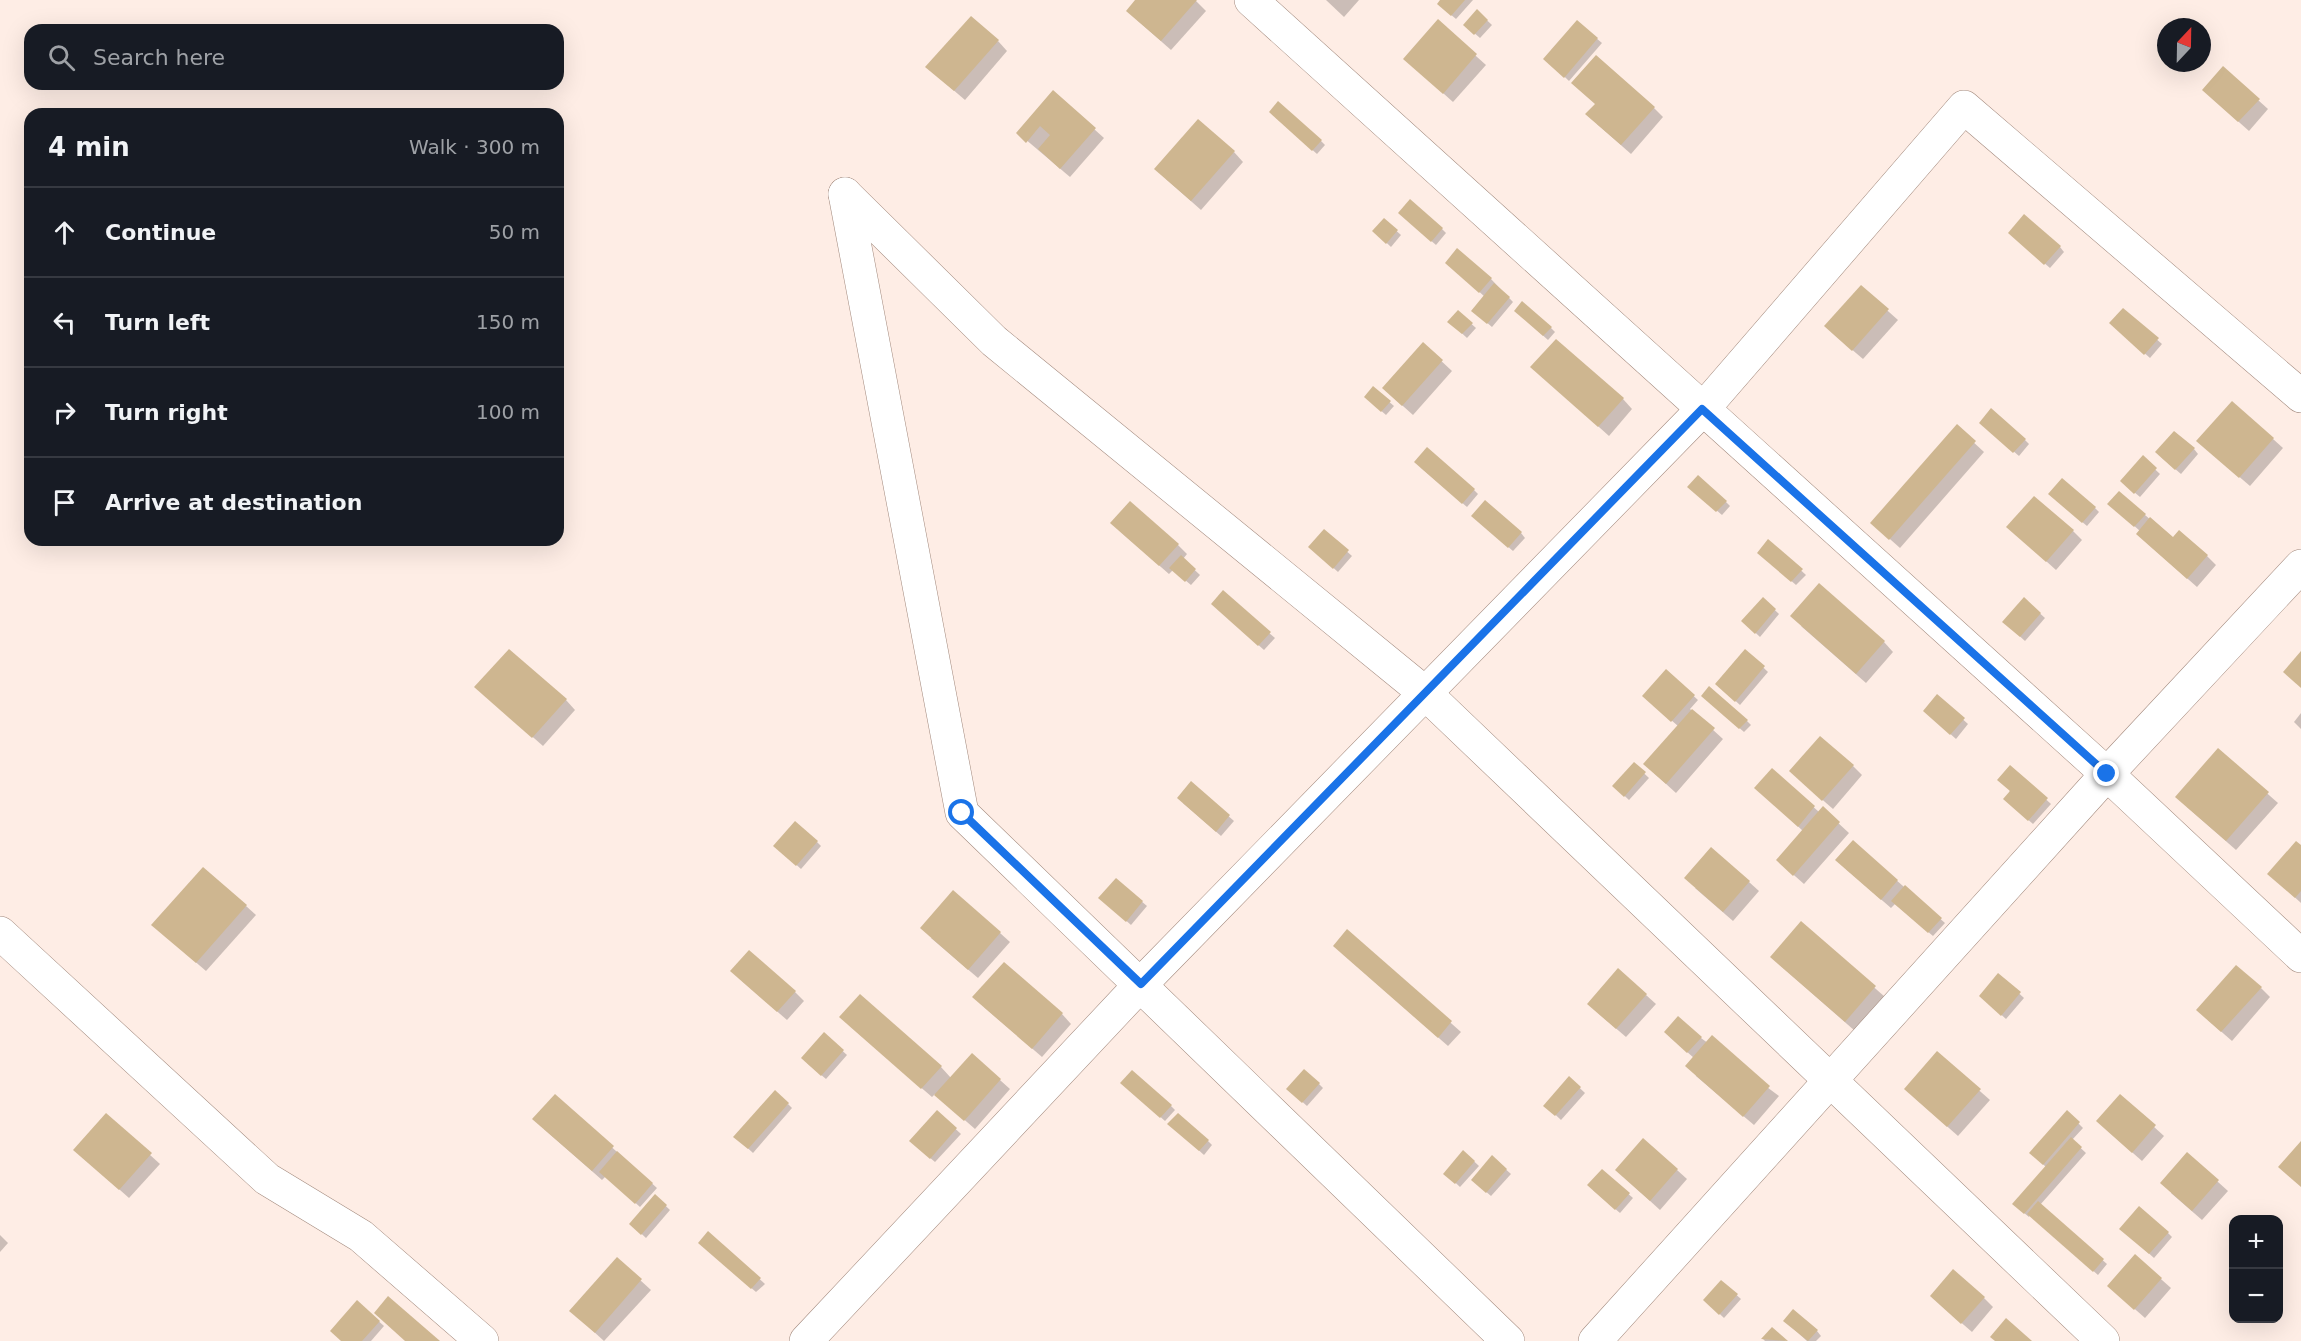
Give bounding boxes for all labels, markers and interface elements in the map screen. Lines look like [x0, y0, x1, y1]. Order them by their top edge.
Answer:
north arrow [2157, 18, 2211, 72]
search box [24, 24, 564, 90]
icon: search [45, 41, 78, 74]
text: Search here [93, 45, 225, 70]
text: 4 min [48, 132, 130, 162]
text: Walk · 300 m [409, 135, 540, 159]
icon: ahead [48, 216, 81, 249]
text: Continue [105, 220, 216, 245]
text: 50 m [489, 220, 540, 244]
icon: left [48, 306, 81, 339]
text: Turn left [105, 310, 210, 335]
text: 150 m [476, 310, 540, 334]
icon: right [48, 396, 81, 429]
text: Turn right [105, 400, 228, 425]
text: 100 m [476, 400, 540, 424]
icon: arrive [48, 486, 81, 519]
text: Arrive at destination [105, 490, 362, 515]
route end [2093, 760, 2119, 786]
route start [948, 799, 974, 825]
map controls [2229, 1215, 2283, 1323]
button: + [2229, 1215, 2283, 1269]
button: − [2229, 1269, 2283, 1323]

